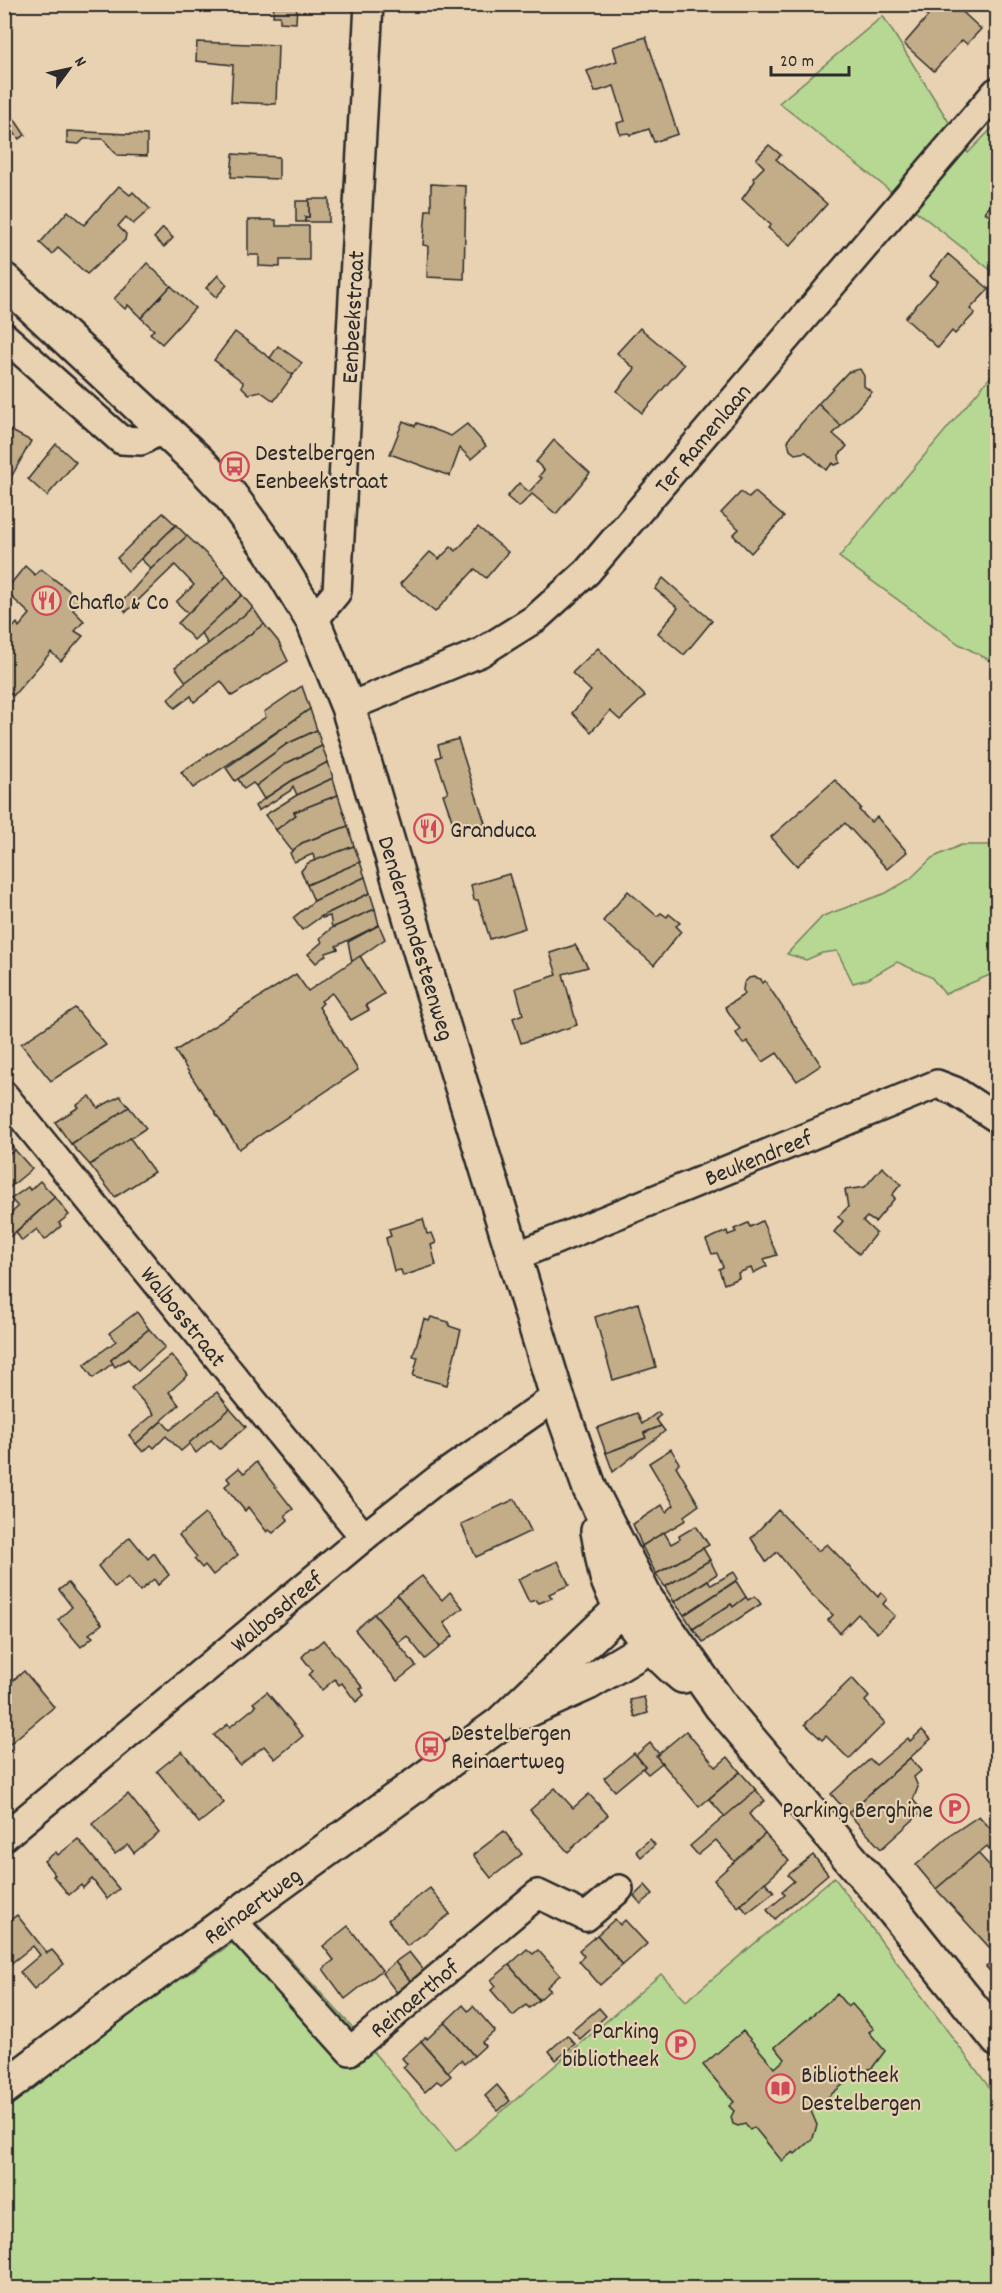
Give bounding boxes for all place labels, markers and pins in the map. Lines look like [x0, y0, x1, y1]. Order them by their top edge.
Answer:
place label: Destelbergen Eenbeekstraat [255, 438, 388, 500]
bus stop icon: Destelbergen Eenbeekstraat [218, 450, 250, 482]
restaurant icon: Chaflo & Co [31, 585, 63, 617]
place label: Chaflo & Co [68, 587, 169, 621]
restaurant icon: Granduca [413, 813, 445, 845]
place label: Granduca [450, 815, 537, 849]
place label: Destelbergen Reinaertweg [451, 1718, 571, 1780]
bus stop icon: Destelbergen Reinaertweg [414, 1730, 446, 1762]
parking icon: Parking Berghine [938, 1793, 970, 1825]
place label: Parking Berghine [782, 1795, 933, 1829]
place label: Parking bibliotheek [562, 2016, 659, 2078]
parking icon: Parking bibliotheek [664, 2028, 696, 2060]
place label: Bibliotheek Destelbergen [801, 2060, 921, 2122]
library icon: Bibliotheek Destelbergen [764, 2072, 796, 2104]

